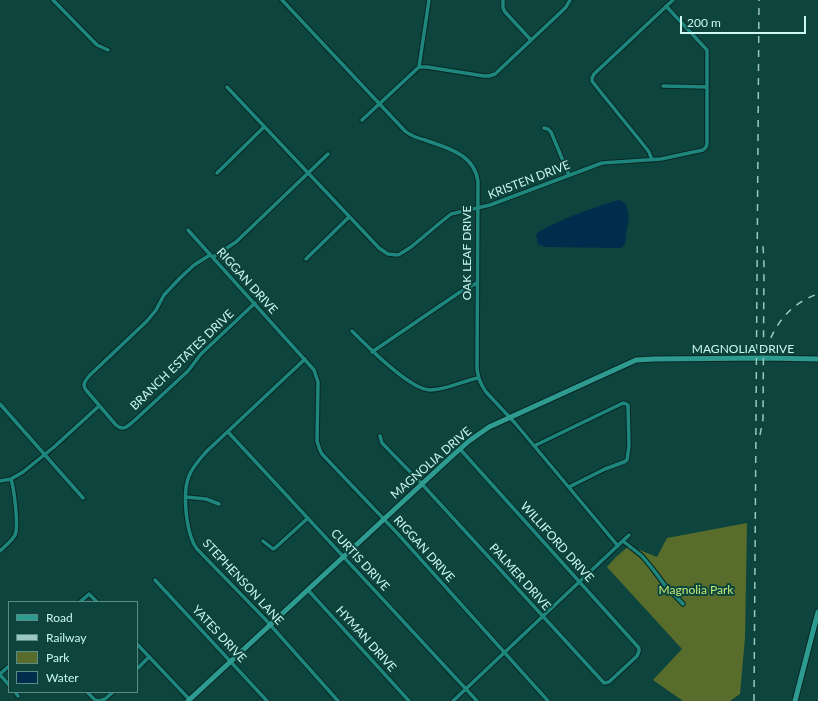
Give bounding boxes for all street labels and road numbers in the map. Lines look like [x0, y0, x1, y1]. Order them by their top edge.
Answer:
street label: KRISTEN DRIVE [486, 158, 572, 202]
street label: OAK LEAF DRIVE [460, 206, 474, 300]
street label: RIGGAN DRIVE [214, 245, 280, 317]
street label: BRANCH ESTATES DRIVE [127, 307, 237, 413]
street label: MAGNOLIA DRIVE [692, 342, 794, 356]
street label: MAGNOLIA DRIVE [388, 424, 474, 502]
street label: WILLIFORD DRIVE [517, 499, 597, 585]
street label: RIGGAN DRIVE [391, 513, 457, 585]
street label: CURTIS DRIVE [328, 526, 392, 594]
street label: STEPHENSON LANE [200, 536, 286, 628]
street label: PALMER DRIVE [486, 541, 554, 613]
street label: YATES DRIVE [189, 603, 249, 665]
street label: HYMAN DRIVE [333, 603, 399, 675]

